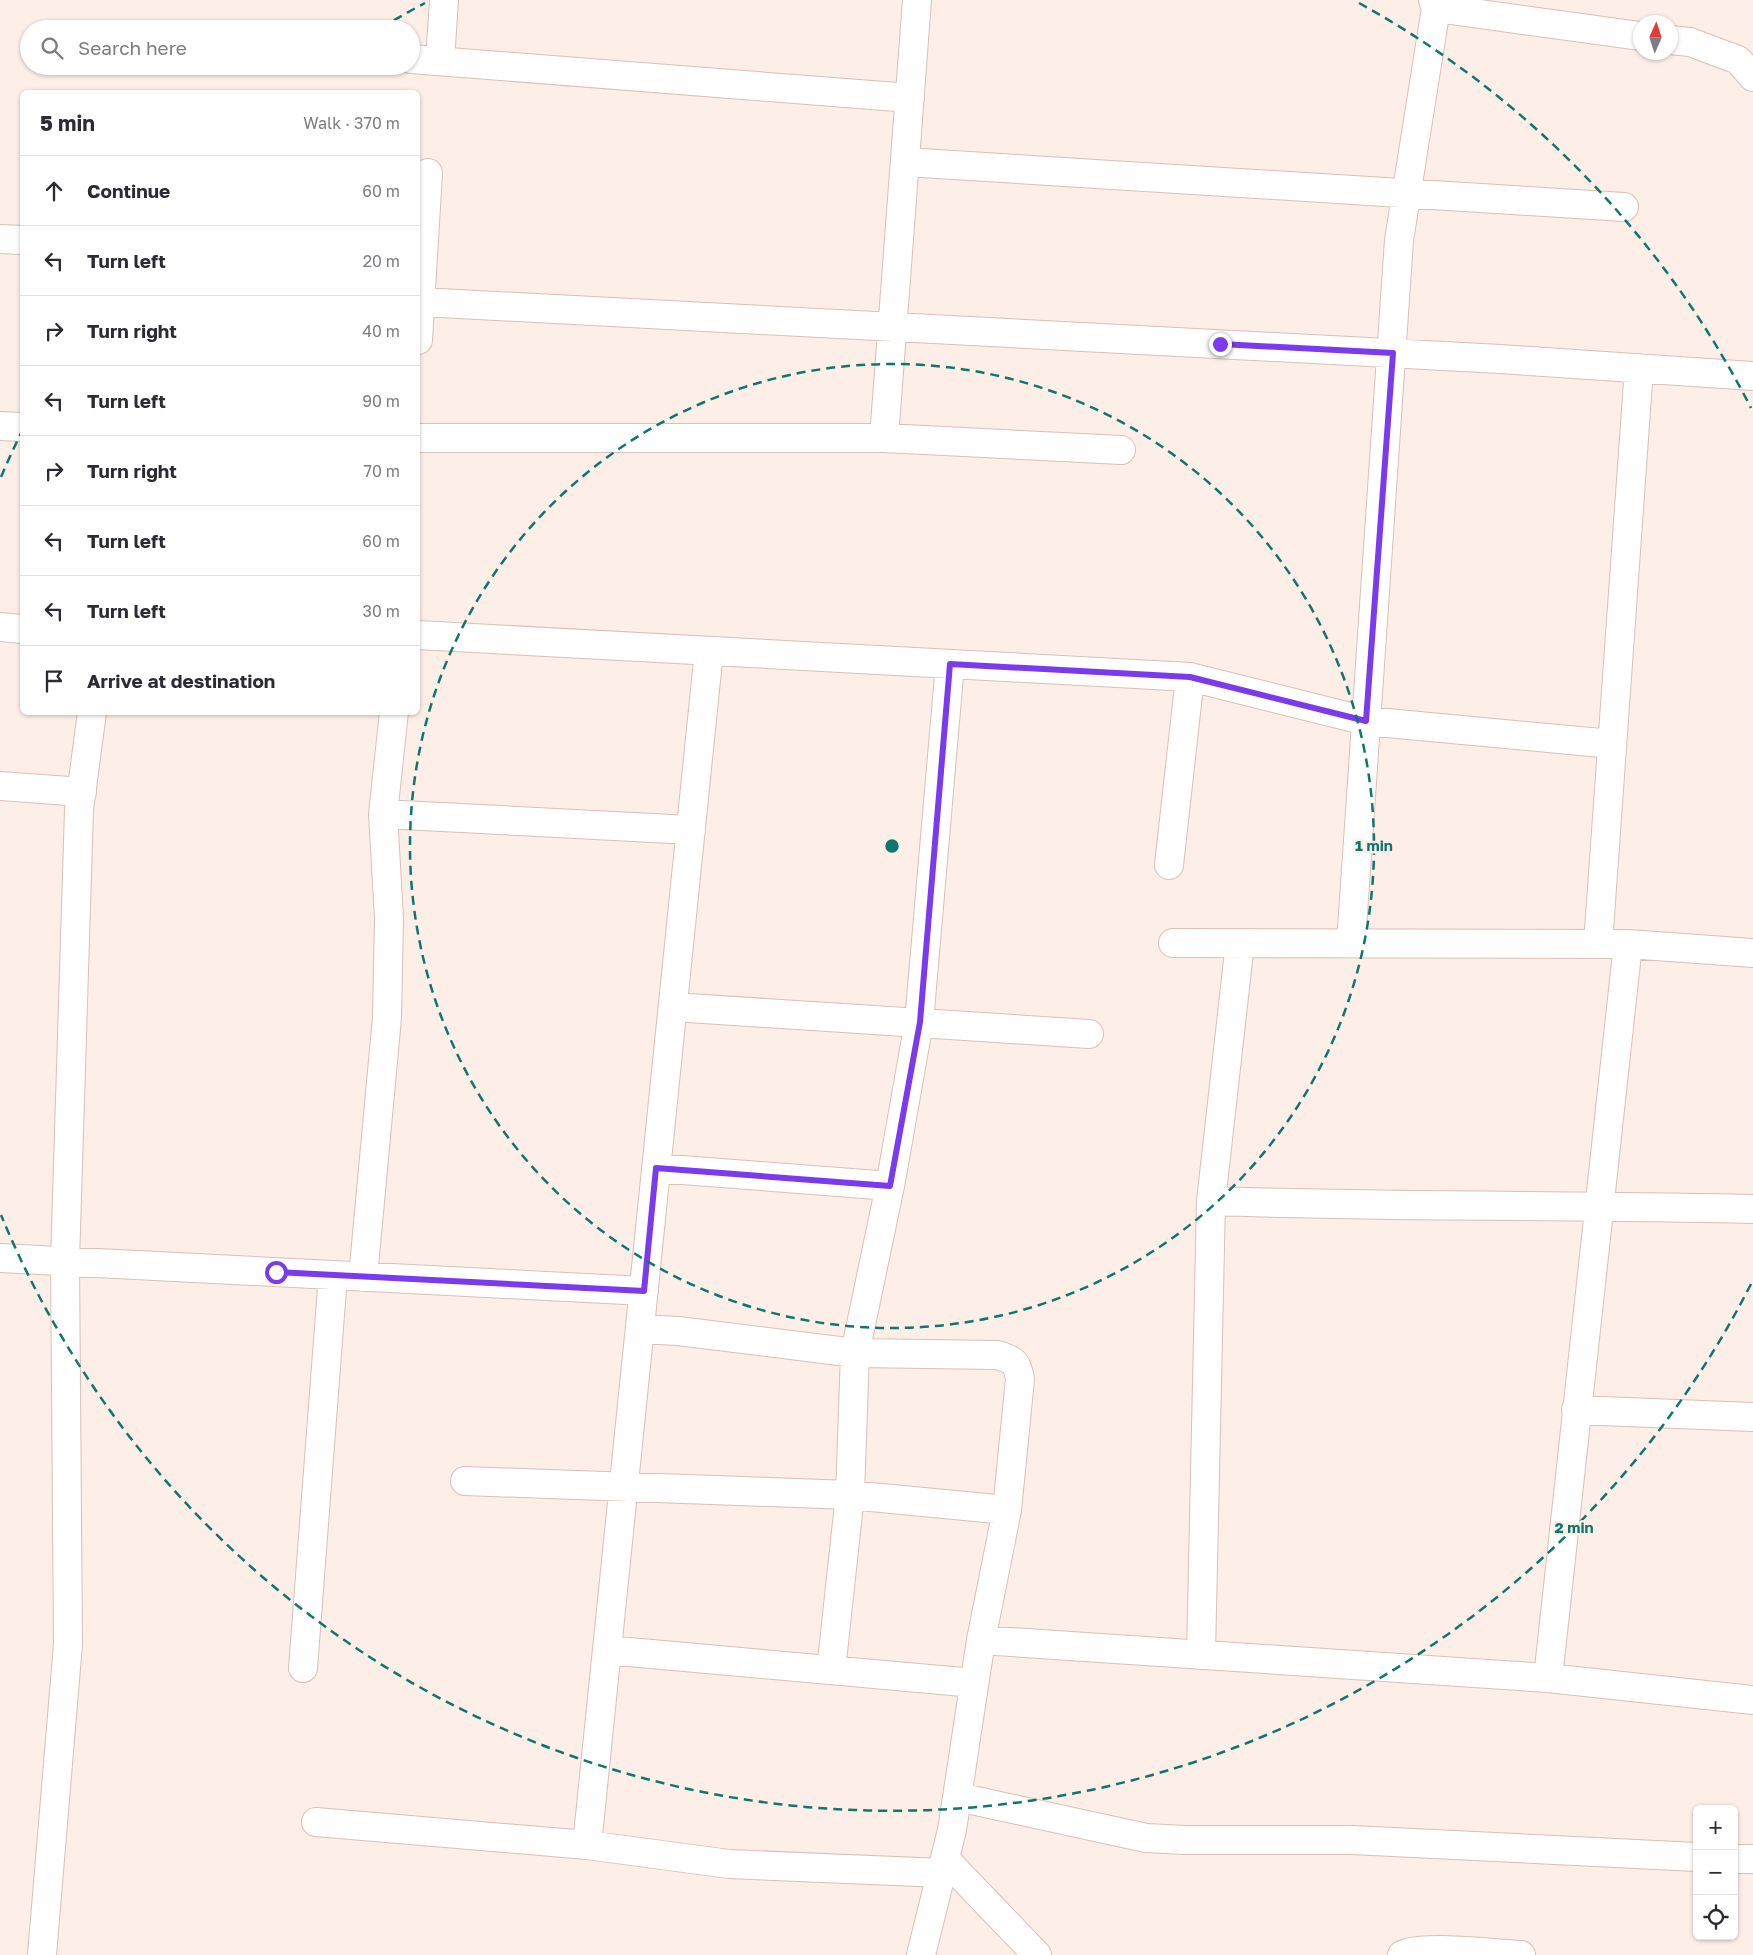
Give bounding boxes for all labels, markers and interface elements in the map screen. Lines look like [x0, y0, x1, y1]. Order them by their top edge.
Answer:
north arrow [1633, 15, 1678, 60]
search box [20, 20, 420, 75]
icon: search [38, 34, 66, 62]
text: Search here [78, 36, 187, 59]
text: 5 min [40, 110, 95, 136]
text: Walk · 370 m [303, 113, 400, 133]
icon: ahead [40, 177, 68, 205]
text: Continue [87, 179, 170, 202]
text: 60 m [362, 181, 400, 201]
icon: left [40, 247, 68, 275]
text: Turn left [87, 249, 166, 272]
text: 20 m [363, 251, 400, 271]
icon: right [40, 317, 68, 345]
text: Turn right [87, 319, 177, 342]
text: 40 m [362, 321, 400, 341]
route end [1209, 333, 1232, 356]
icon: left [40, 387, 68, 415]
text: Turn left [87, 389, 166, 412]
text: 90 m [362, 391, 400, 411]
icon: right [40, 457, 68, 485]
text: Turn right [87, 459, 177, 482]
text: 70 m [363, 461, 400, 481]
icon: left [40, 527, 68, 555]
text: Turn left [87, 529, 166, 552]
text: 60 m [362, 531, 400, 551]
icon: left [40, 597, 68, 625]
text: Turn left [87, 599, 166, 622]
text: 30 m [363, 601, 400, 621]
icon: arrive [40, 667, 68, 695]
text: Arrive at destination [87, 669, 275, 692]
text: 1 min [1355, 836, 1393, 854]
centre of rings [883, 837, 901, 855]
route start [265, 1261, 288, 1284]
text: 2 min [1554, 1518, 1594, 1536]
map controls [1693, 1805, 1738, 1940]
button: + [1693, 1805, 1738, 1850]
button: − [1693, 1850, 1738, 1895]
button: locate [1693, 1895, 1738, 1940]

